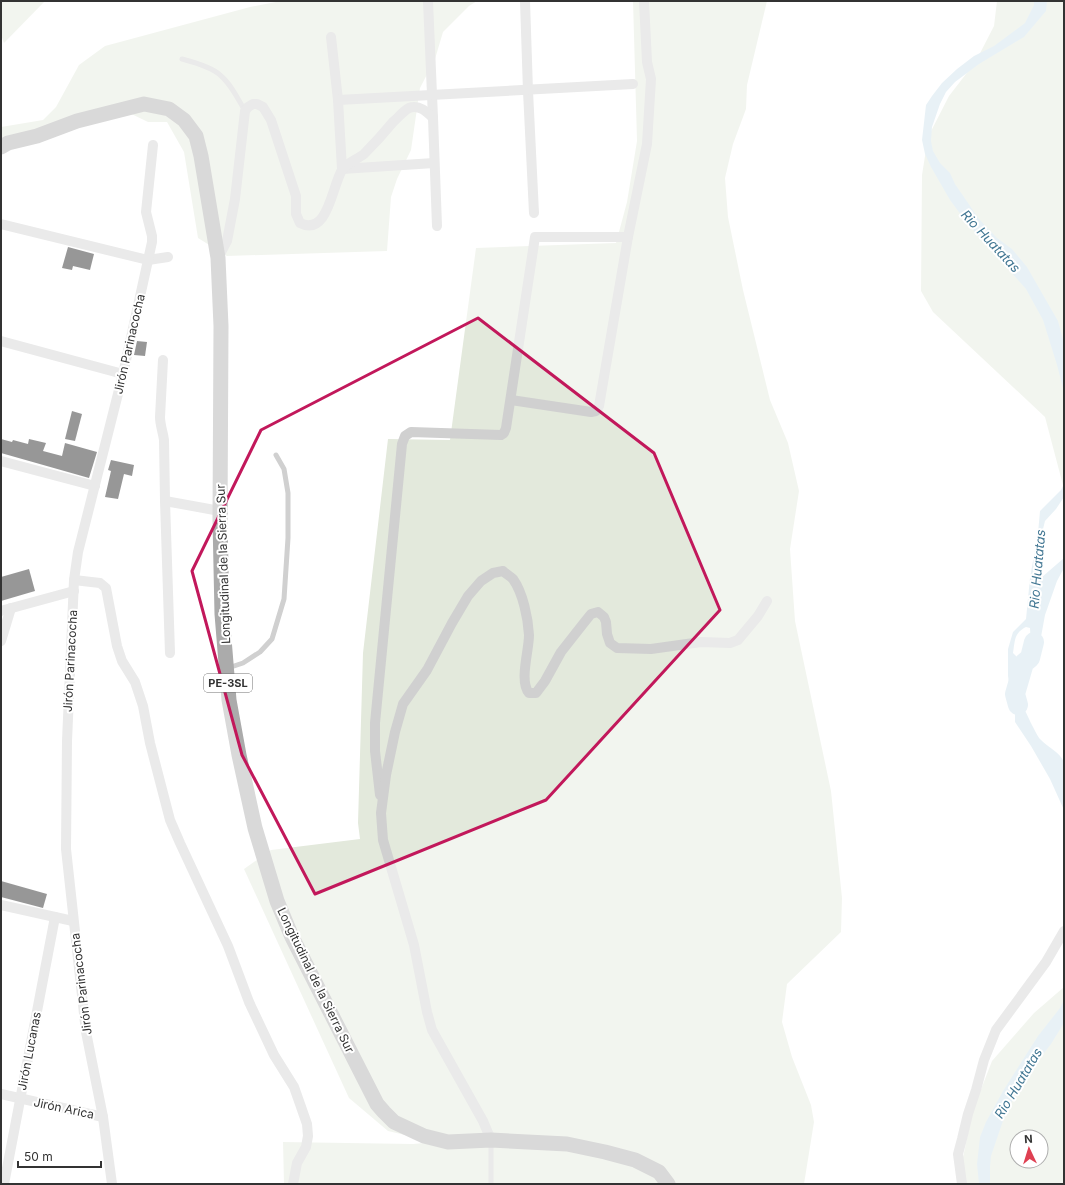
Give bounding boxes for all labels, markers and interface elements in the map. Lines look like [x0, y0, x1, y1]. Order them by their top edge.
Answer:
water label: Rio Huatatas [958, 207, 1024, 276]
street label: Jirón Parinacocha [110, 292, 148, 396]
street label: Longitudinal de la Sierra Sur [213, 483, 233, 644]
water label: Rio Huatatas [1026, 529, 1048, 609]
street label: Jirón Parinacocha [60, 610, 80, 712]
road number: PE-3SL [204, 674, 252, 692]
street label: Longitudinal de la Sierra Sur [274, 905, 358, 1055]
street label: Jirón Parinacocha [67, 932, 95, 1036]
street label: Jirón Lucanas [14, 1011, 44, 1091]
water label: Rio Huatatas [991, 1045, 1045, 1121]
street label: Jirón Arica [32, 1094, 96, 1122]
north arrow [1009, 1129, 1049, 1169]
text: N [1024, 1132, 1033, 1146]
scale bar [18, 1143, 101, 1169]
text: 50 m [24, 1149, 53, 1164]

